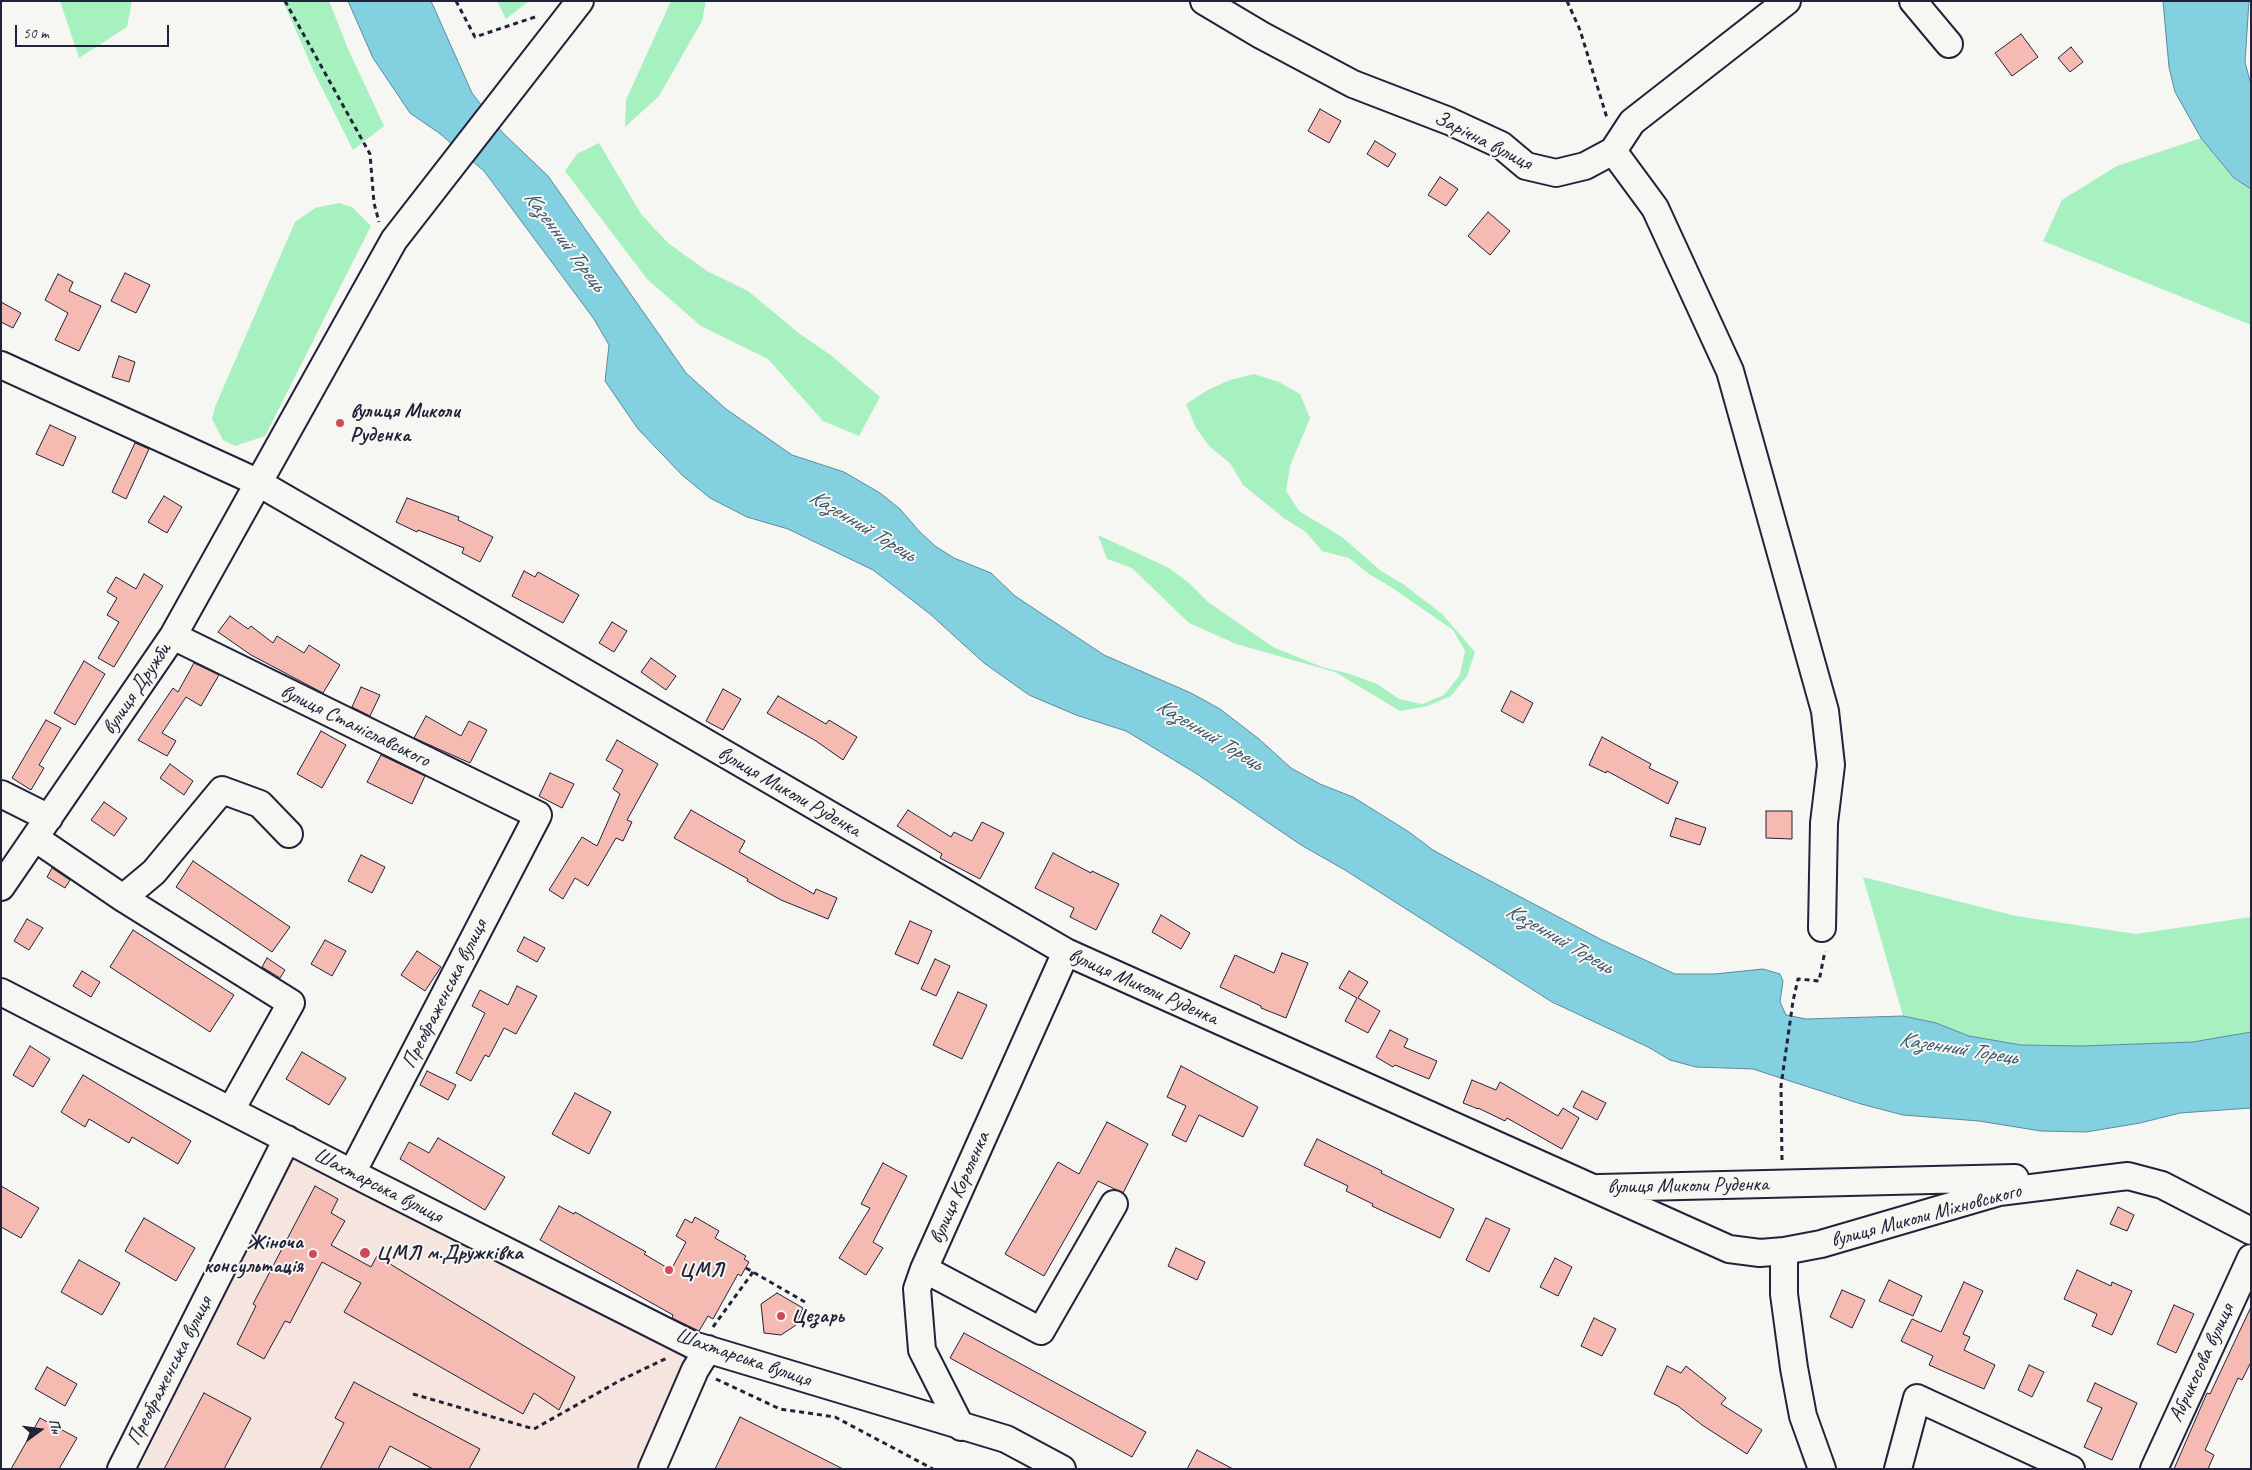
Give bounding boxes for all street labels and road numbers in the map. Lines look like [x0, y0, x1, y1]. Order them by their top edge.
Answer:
street label: Зарічна вулиця [1430, 106, 1536, 176]
street label: вулиця Дружби [97, 638, 177, 740]
street label: вулиця Станіславського [276, 679, 434, 773]
street label: вулиця Миколи Руденка [713, 741, 865, 843]
street label: Преображенська вулиця [397, 915, 493, 1073]
street label: вулиця Миколи Руденка [1064, 943, 1222, 1031]
street label: вулиця Короленка [924, 1128, 996, 1248]
street label: Шахтарська вулиця [309, 1143, 447, 1229]
street label: вулиця Миколи Руденка [1607, 1172, 1769, 1200]
street label: вулиця Миколи Міхновського [1828, 1178, 2024, 1254]
street label: Преображенська вулиця [122, 1292, 218, 1450]
street label: Абрикосова вулиця [2164, 1300, 2240, 1426]
street label: Шахтарська вулиця [672, 1323, 814, 1393]

